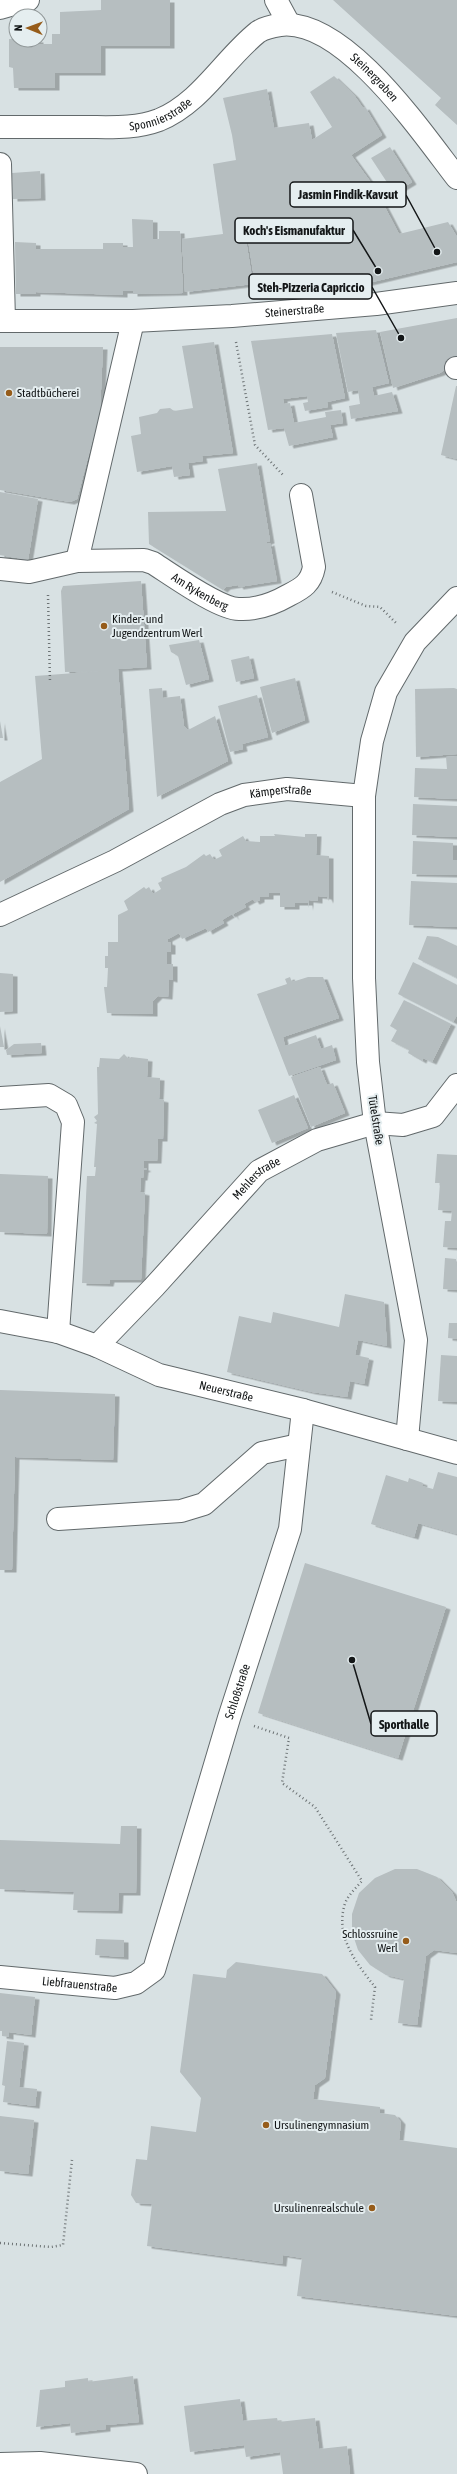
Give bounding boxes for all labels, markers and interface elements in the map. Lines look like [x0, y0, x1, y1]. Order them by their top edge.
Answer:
north arrow [8, 8, 48, 48]
text: N [12, 24, 24, 31]
street label: Steinergraben [348, 50, 401, 104]
street label: Sponnierstraße [128, 95, 195, 133]
callout: Jasmin Findik-Kavsut [290, 182, 406, 207]
text: Jasmin Findik-Kavsut [297, 187, 398, 202]
callout: Koch's Eismanufaktur [235, 218, 353, 243]
text: Koch's Eismanufaktur [243, 223, 346, 238]
callout: Steh-Pizzeria Capriccio [249, 274, 372, 299]
text: Steh-Pizzeria Capriccio [257, 280, 365, 295]
street label: Steinerstraße [265, 301, 325, 320]
place label: Stadtbücherei [17, 386, 79, 400]
marker: Stadtbücherei [4, 388, 14, 398]
street label: Am Rykenberg [169, 570, 231, 614]
place label: Kinder- und Jugendzentrum Werl [112, 612, 203, 640]
marker: Kinder- und Jugendzentrum Werl [99, 621, 109, 631]
street label: Kämperstraße [249, 782, 312, 801]
street label: Tütelstraße [365, 1094, 387, 1146]
street label: Mehlerstraße [230, 1154, 283, 1202]
street label: Neuerstraße [198, 1378, 255, 1405]
street label: Schloßstraße [222, 1662, 253, 1721]
callout: Sporthalle [371, 1711, 437, 1736]
text: Sporthalle [379, 1717, 429, 1732]
place label: Schlossruine Werl [342, 1927, 399, 1955]
marker: Schlossruine Werl [401, 1936, 411, 1946]
street label: Liebfrauenstraße [41, 1974, 118, 1995]
place label: Ursulinengymnasium [274, 2118, 369, 2132]
marker: Ursulinengymnasium [261, 2120, 271, 2130]
place label: Ursulinenrealschule [274, 2201, 364, 2215]
marker: Ursulinenrealschule [367, 2203, 377, 2213]

